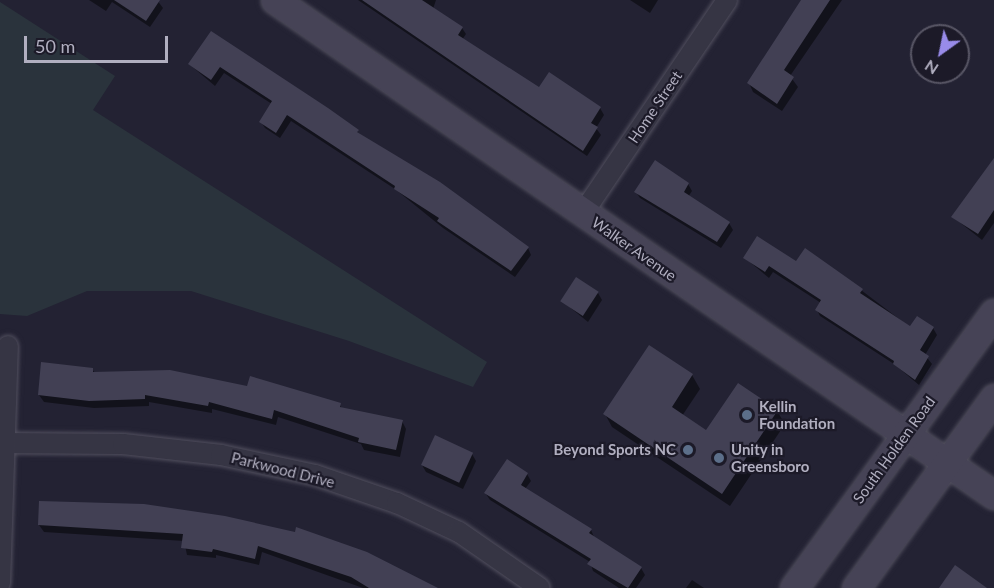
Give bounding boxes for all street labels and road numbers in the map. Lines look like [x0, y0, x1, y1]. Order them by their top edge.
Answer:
street label: Home Street [624, 67, 686, 147]
street label: Walker Avenue [588, 213, 680, 285]
street label: South Holden Road [849, 393, 939, 507]
street label: Parkwood Drive [229, 448, 337, 492]

